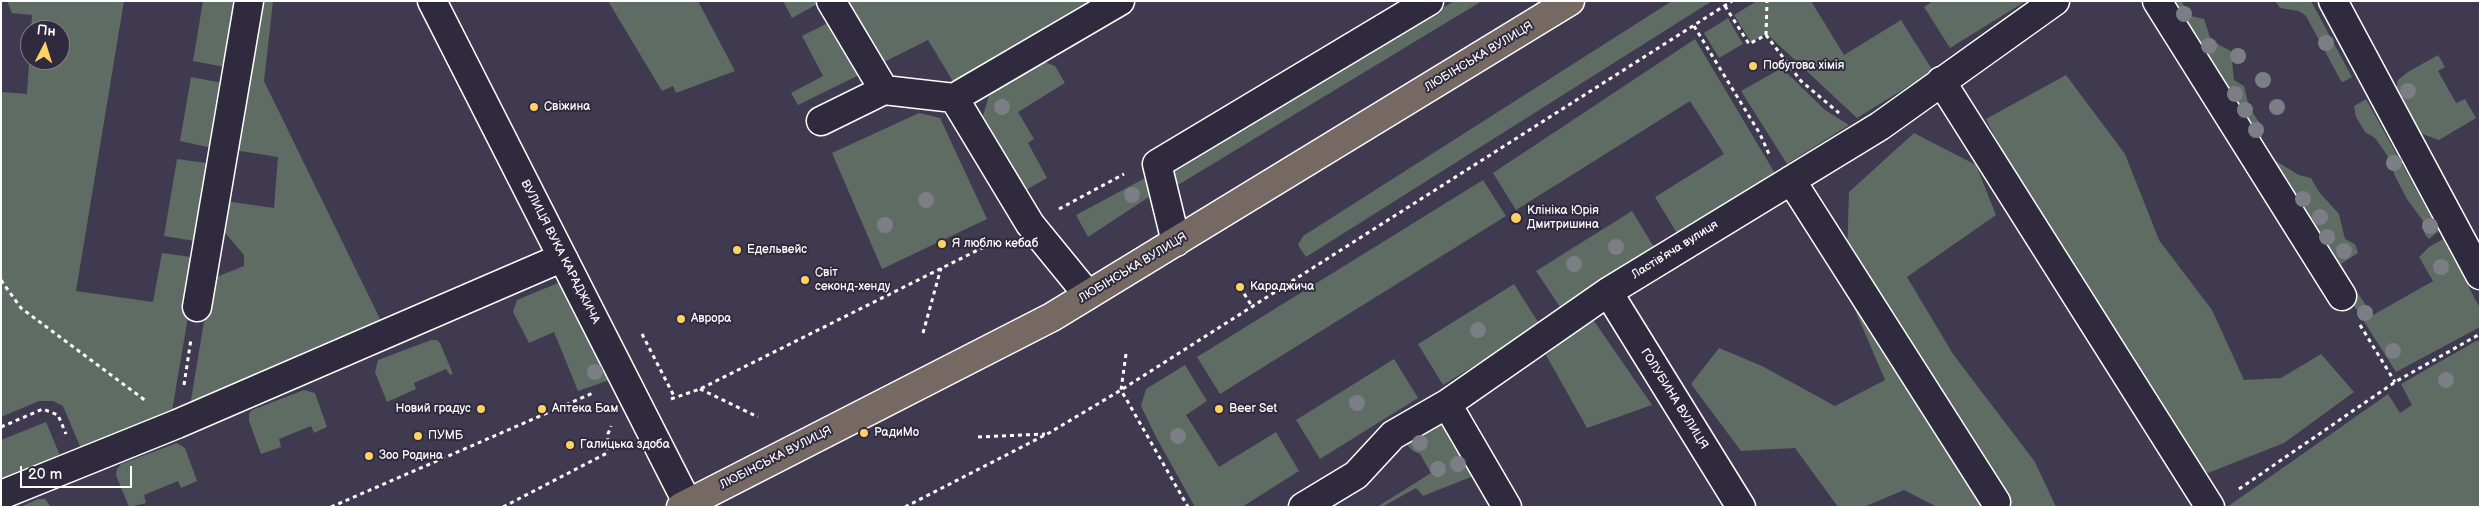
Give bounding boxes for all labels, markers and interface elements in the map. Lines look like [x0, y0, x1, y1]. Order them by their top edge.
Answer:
street label: ЛЮБІНСЬКА ВУЛИЦЯ [1422, 19, 1536, 95]
north arrow [20, 20, 70, 70]
text: Пн [36, 21, 56, 40]
place label: Побутова хімія [1763, 59, 1844, 73]
marker: Побутова хімія [1747, 60, 1759, 72]
place label: Свіжина [544, 100, 590, 114]
marker: Свіжина [528, 101, 540, 113]
street label: ВУЛИЦЯ ВУКА КАРАДЖИЧА [517, 178, 603, 326]
place label: Клініка Юрія Дмитришина [1527, 204, 1599, 232]
marker: Клініка Юрія Дмитришина [1509, 211, 1523, 225]
street label: Ластівʼяча вулиця [1629, 218, 1721, 282]
street label: ЛЮБІНСЬКА ВУЛИЦЯ [1076, 230, 1190, 306]
place label: Я люблю кебаб [952, 237, 1038, 251]
marker: Я люблю кебаб [936, 238, 948, 250]
place label: Едельвейс [747, 243, 807, 257]
marker: Едельвейс [731, 244, 743, 256]
place label: Світ секонд-хенду [815, 266, 890, 294]
marker: Світ секонд-хенду [799, 274, 811, 286]
place label: Караджича [1250, 280, 1314, 294]
marker: Караджича [1234, 281, 1246, 293]
place label: Аврора [691, 312, 731, 326]
marker: Аврора [675, 313, 687, 325]
street label: ГОЛУБИНА ВУЛИЦЯ [1637, 346, 1711, 452]
place label: Новий градус [395, 402, 471, 416]
place label: Аптека Бам [552, 402, 618, 416]
place label: Beer Set [1229, 402, 1277, 416]
marker: Новий градус [475, 403, 487, 415]
marker: Аптека Бам [536, 403, 548, 415]
marker: Beer Set [1213, 403, 1225, 415]
street label: ЛЮБІНСЬКА ВУЛИЦЯ [718, 423, 834, 493]
place label: РадиМо [874, 426, 919, 440]
marker: РадиМо [858, 427, 870, 439]
place label: ПУМБ [428, 429, 463, 443]
marker: ПУМБ [412, 430, 424, 442]
place label: Галицька здоба [580, 438, 670, 452]
marker: Галицька здоба [564, 439, 576, 451]
place label: Зоо Родина [379, 449, 443, 463]
marker: Зоо Родина [363, 450, 375, 462]
scale bar [22, 456, 135, 488]
text: 20 m [28, 465, 62, 484]

